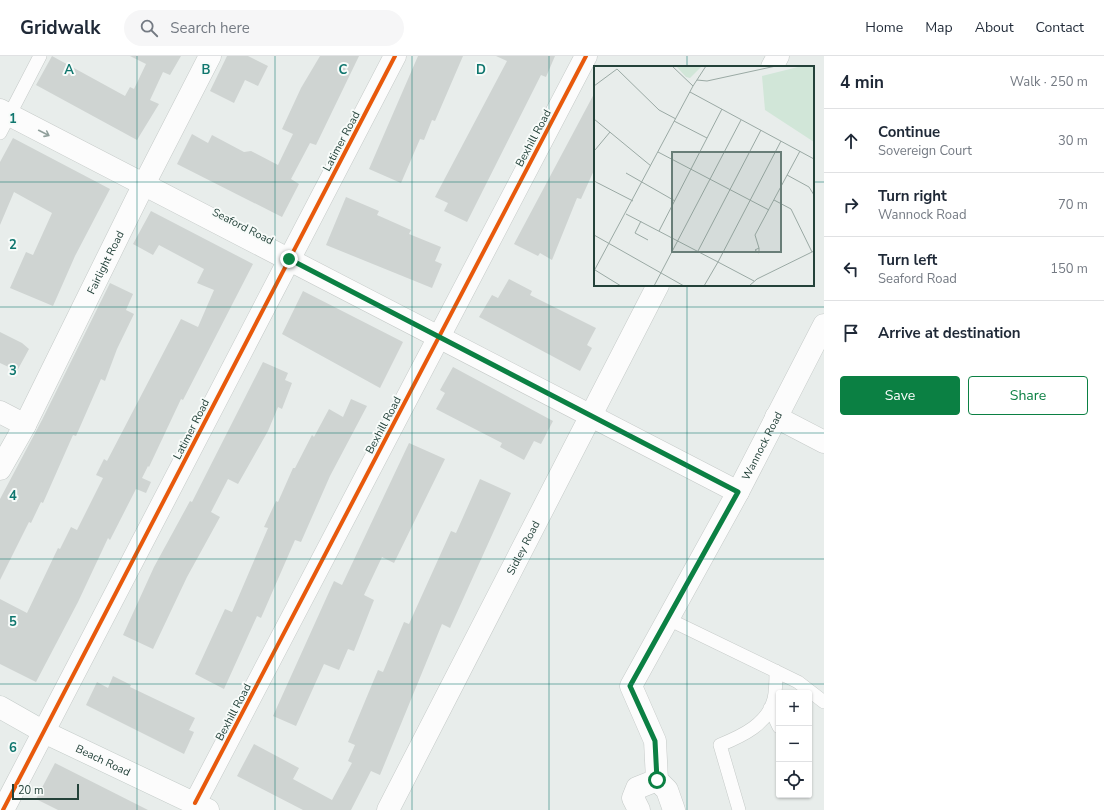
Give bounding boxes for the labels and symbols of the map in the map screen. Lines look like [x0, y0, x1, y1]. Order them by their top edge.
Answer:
text: A [64, 61, 74, 79]
text: B [202, 61, 211, 79]
text: C [339, 61, 348, 79]
text: D [476, 61, 486, 79]
inset map [594, 66, 814, 286]
street label: Bexhill Road [512, 107, 555, 169]
street label: Latimer Road [319, 109, 364, 174]
text: 1 [9, 110, 17, 128]
one-way arrow [38, 130, 50, 137]
street label: Seaford Road [210, 205, 276, 248]
street label: Fairlight Road [84, 228, 128, 297]
text: 2 [9, 236, 17, 254]
route end [280, 250, 298, 268]
text: 3 [9, 362, 17, 380]
street label: Bexhill Road [362, 394, 405, 456]
street label: Latimer Road [170, 396, 213, 462]
street label: Wannock Road [738, 409, 786, 483]
text: 4 [9, 487, 17, 505]
street label: Sidley Road [503, 518, 543, 577]
text: 5 [9, 613, 17, 631]
street label: Bexhill Road [212, 681, 255, 743]
text: 6 [9, 739, 17, 757]
street label: Beach Road [73, 741, 133, 780]
route start [648, 771, 666, 789]
scale bar [12, 782, 79, 801]

